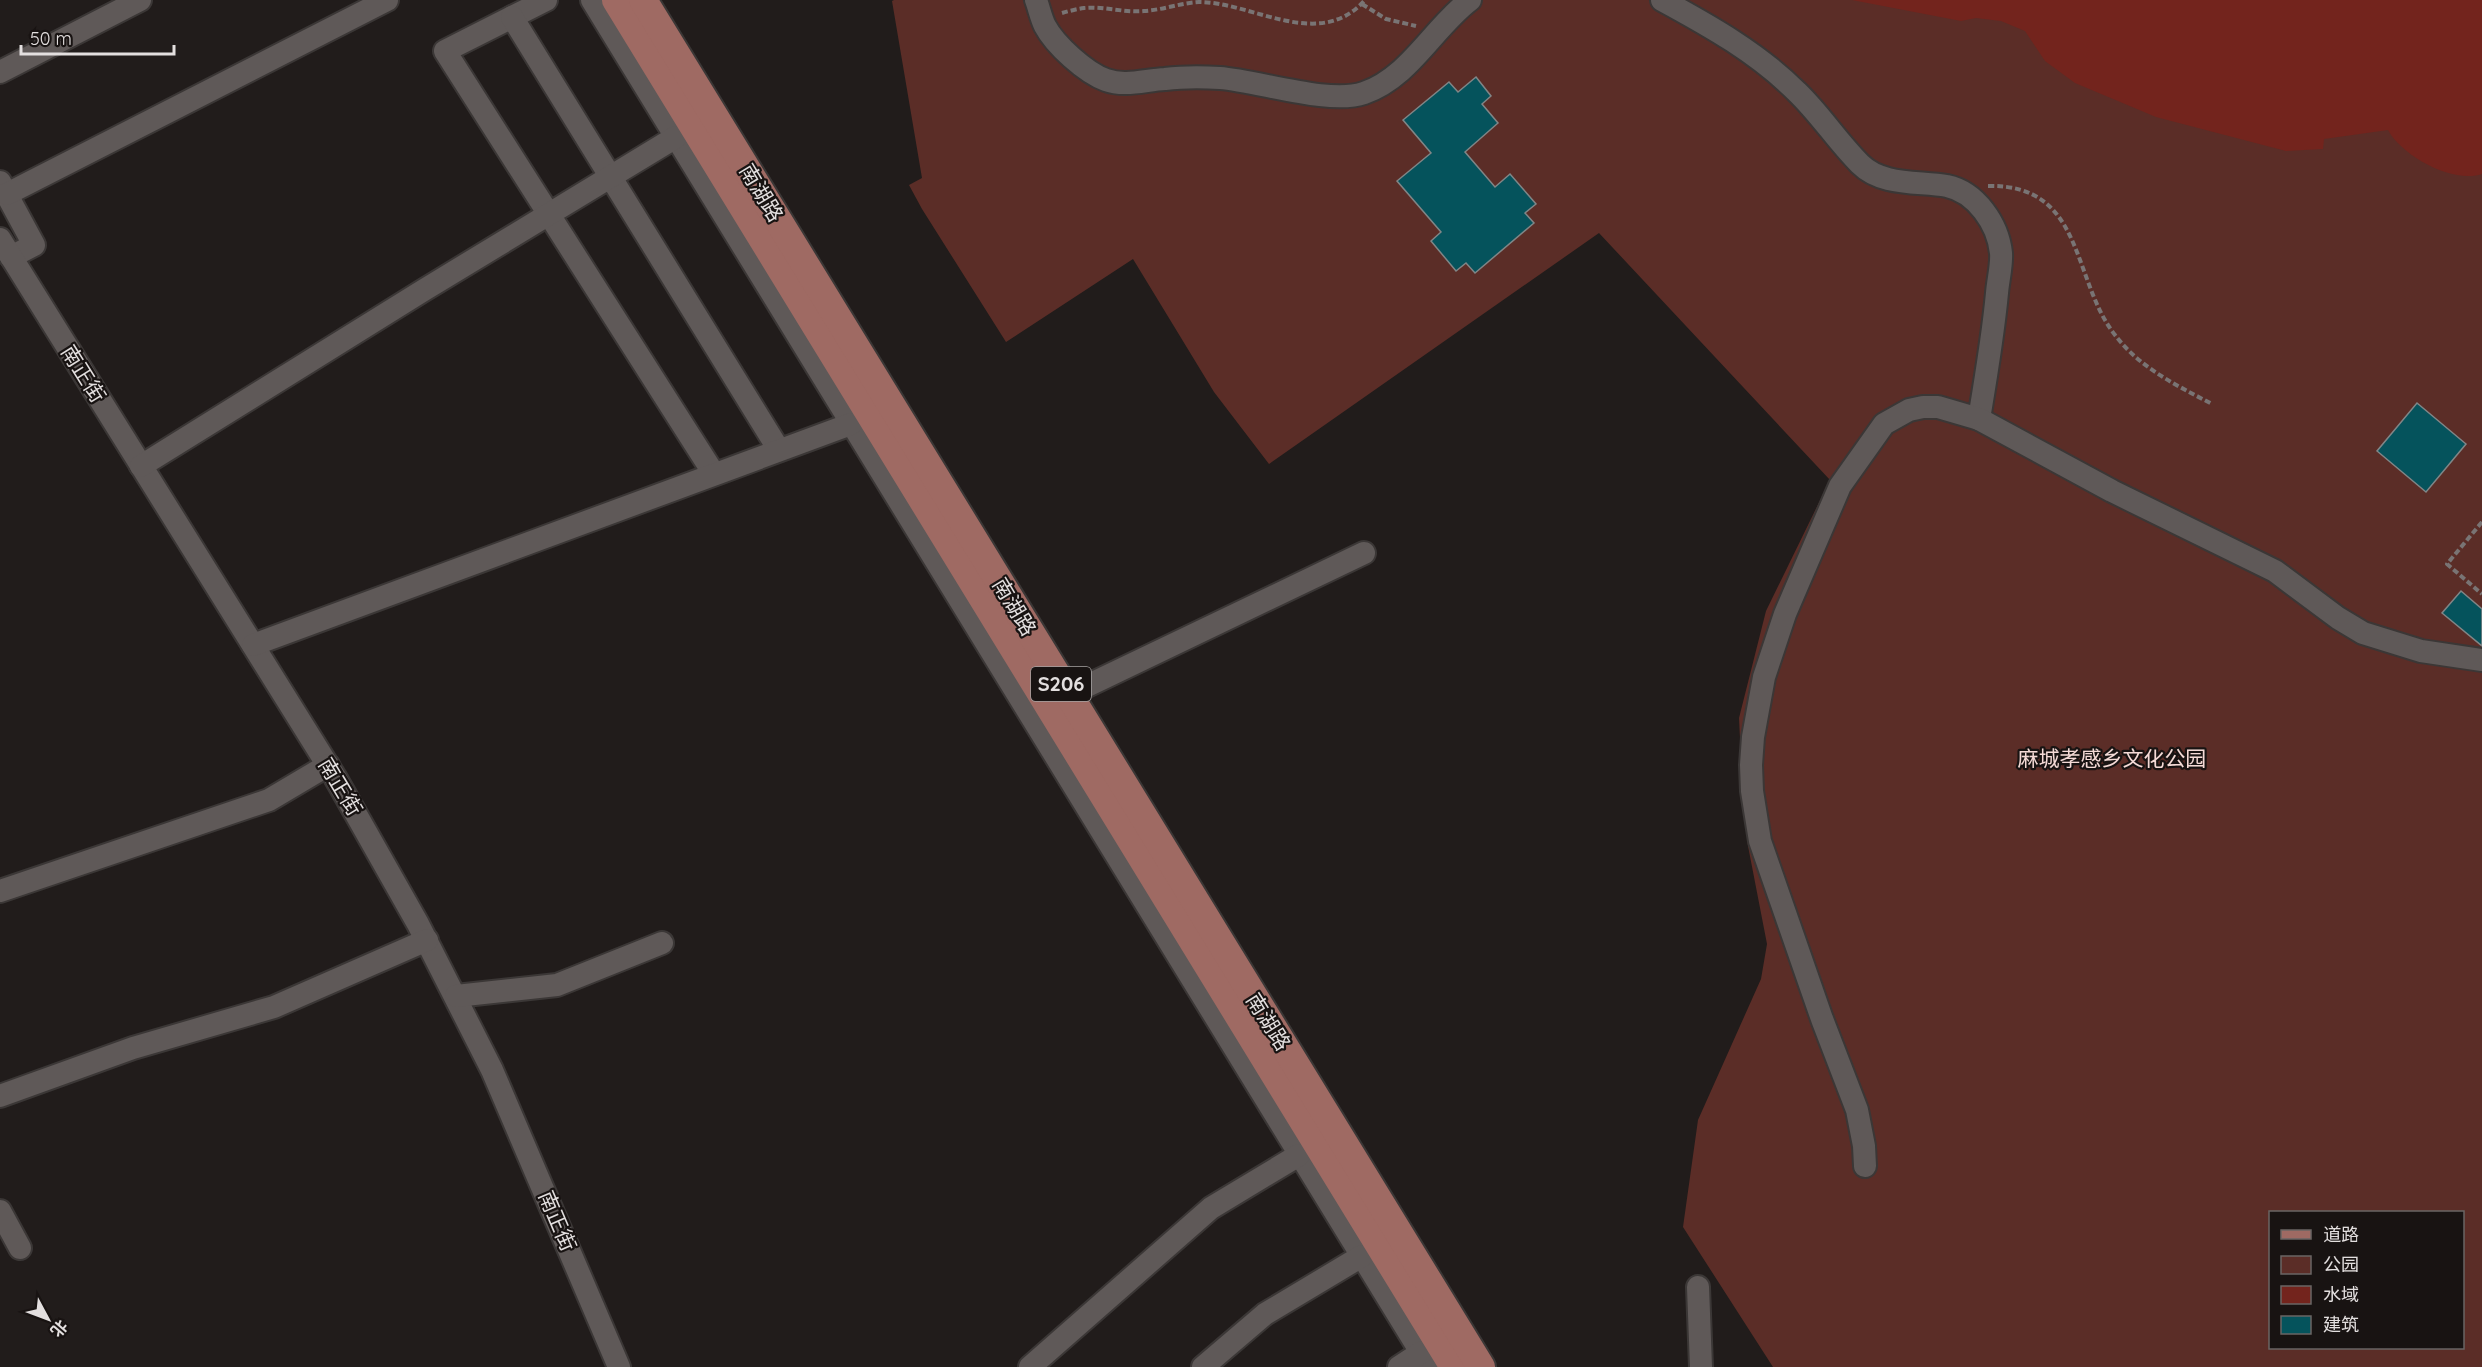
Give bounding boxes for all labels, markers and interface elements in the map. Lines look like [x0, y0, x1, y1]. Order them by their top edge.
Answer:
scale bar [21, 18, 174, 56]
text: 50 m [30, 27, 72, 50]
street label: 南湖路 [734, 159, 789, 226]
street label: 南正街 [56, 340, 112, 407]
street label: 南湖路 [987, 573, 1042, 640]
road number: S206 [1031, 667, 1091, 701]
park label: 麻城孝感乡文化公园 [2018, 745, 2207, 771]
street label: 南正街 [313, 753, 368, 820]
street label: 南湖路 [1241, 988, 1297, 1055]
street label: 南正街 [534, 1187, 582, 1255]
legend [2269, 1211, 2464, 1349]
text: 道路 [2323, 1223, 2359, 1246]
text: 公园 [2323, 1253, 2359, 1276]
text: 水域 [2323, 1283, 2359, 1306]
north arrow [18, 1289, 78, 1349]
text: 建筑 [2323, 1313, 2359, 1336]
text: 北 [47, 1316, 72, 1341]

